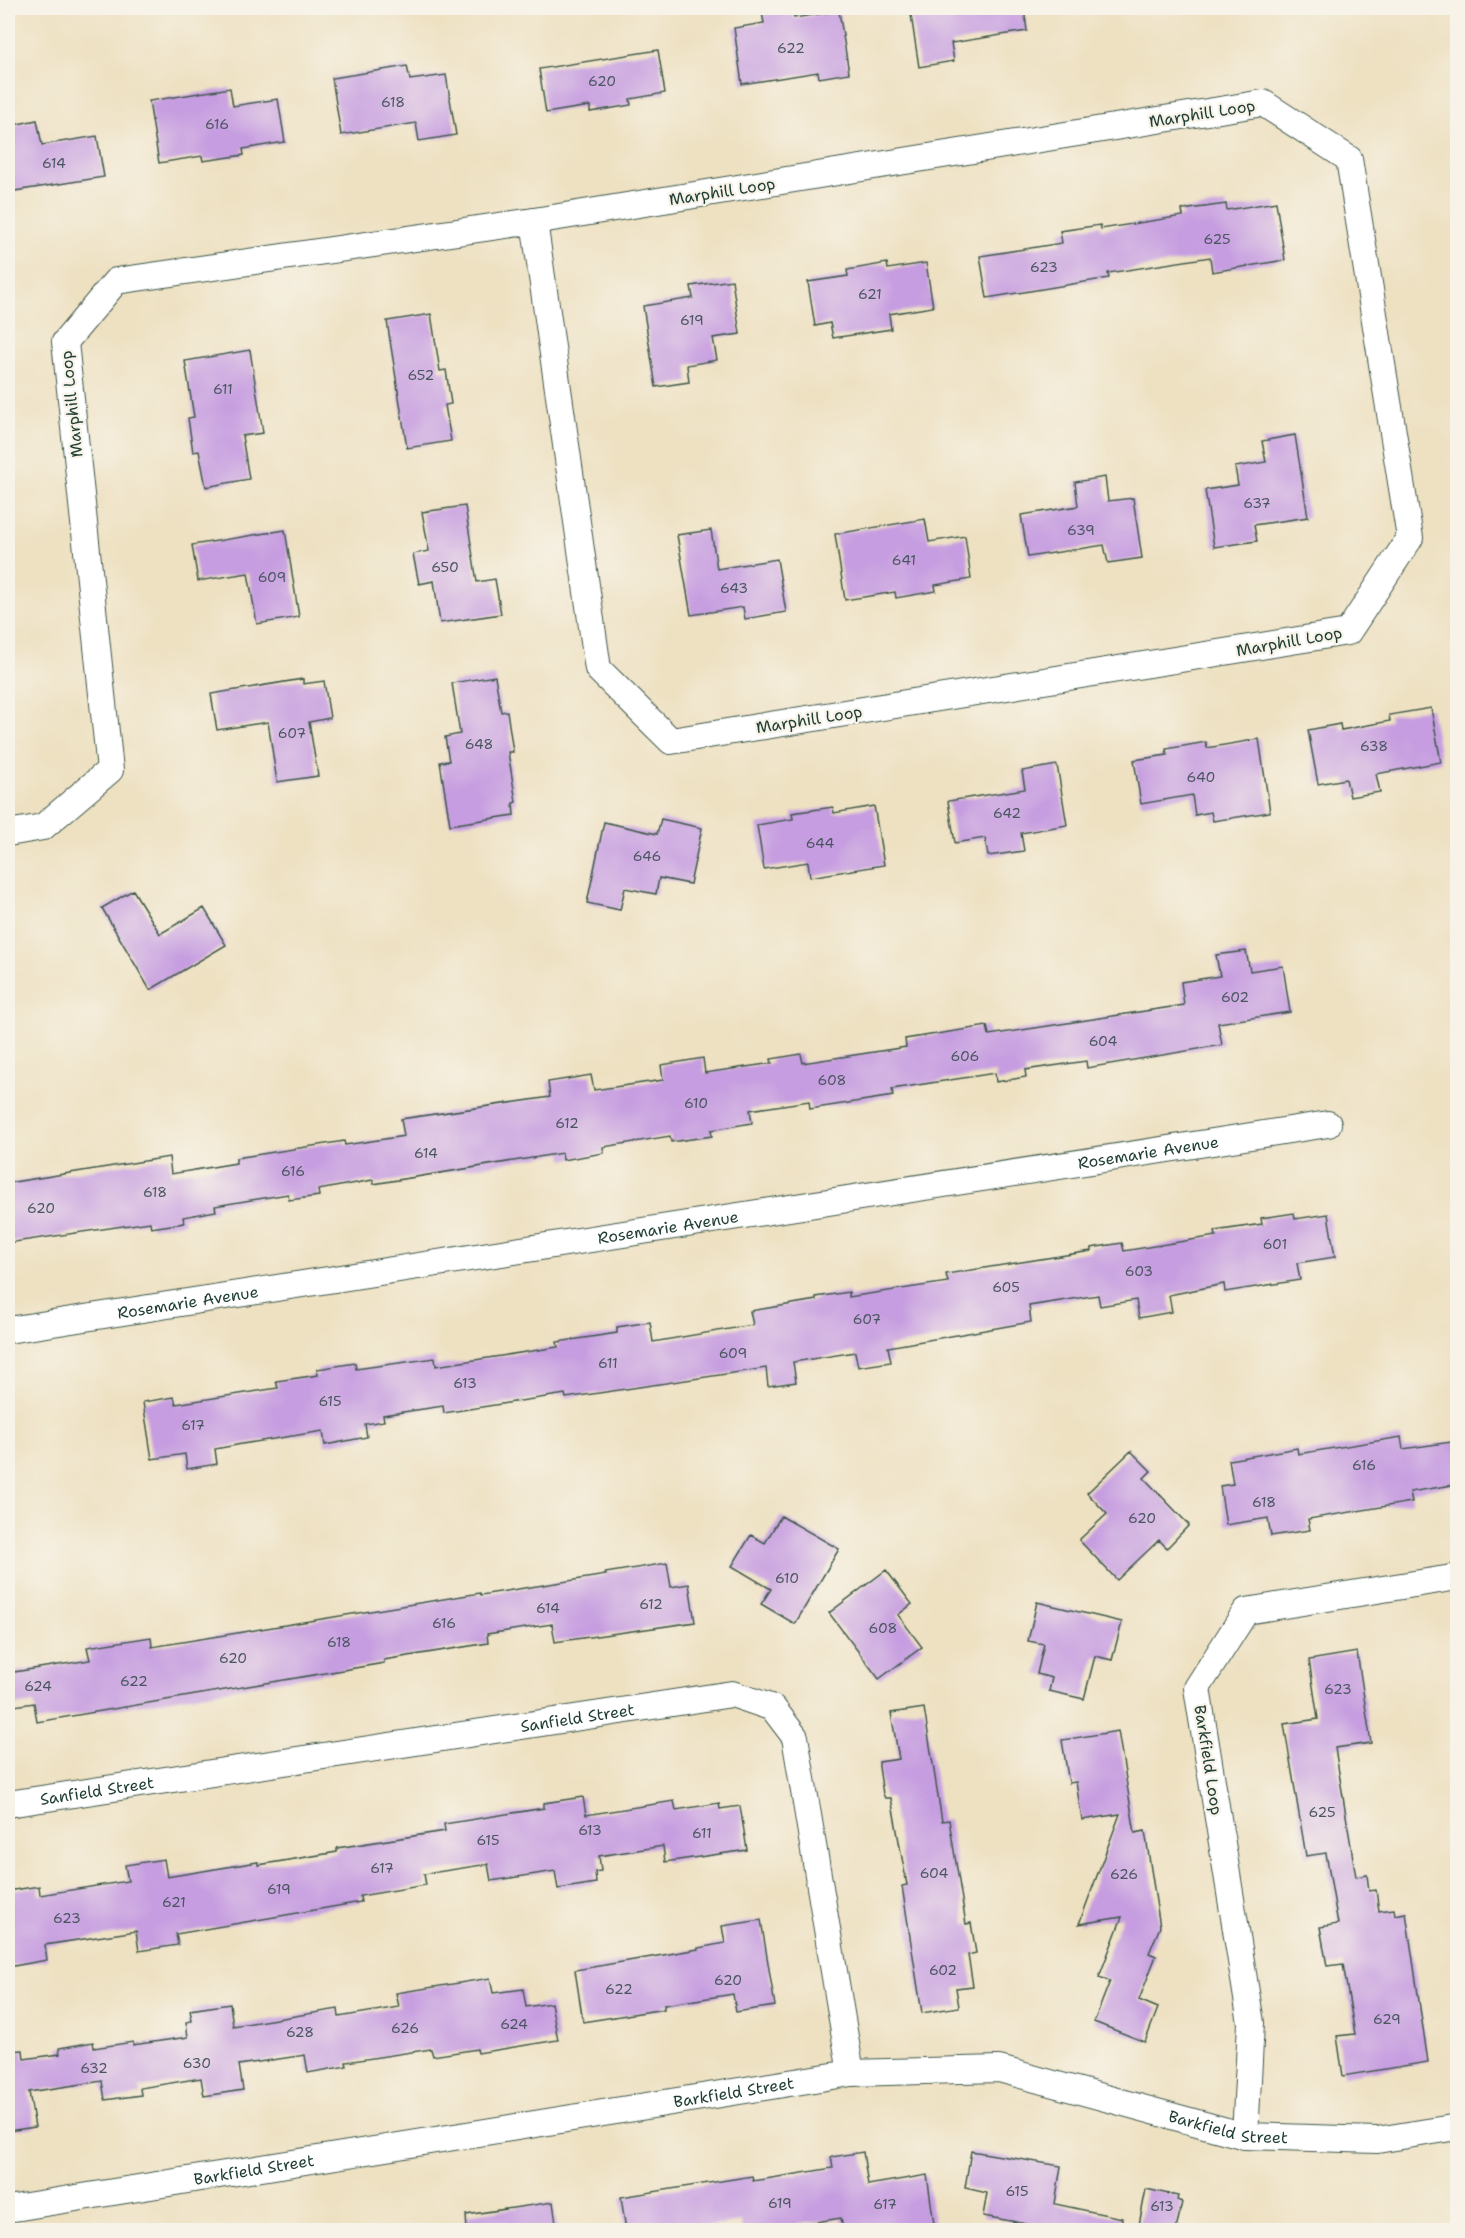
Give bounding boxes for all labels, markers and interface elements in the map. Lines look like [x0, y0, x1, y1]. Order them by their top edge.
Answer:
house number: 622 [777, 39, 805, 57]
house number: 620 [588, 72, 616, 90]
house number: 618 [381, 93, 405, 111]
street label: Marphill Loop [1147, 95, 1257, 132]
house number: 616 [205, 115, 229, 133]
house number: 614 [42, 154, 66, 172]
street label: Marphill Loop [667, 173, 777, 210]
house number: 625 [1203, 230, 1231, 248]
house number: 623 [1030, 258, 1058, 276]
house number: 621 [858, 285, 882, 303]
house number: 619 [680, 311, 704, 329]
street label: Marphill Loop [55, 349, 88, 458]
house number: 652 [408, 366, 434, 384]
house number: 611 [213, 380, 233, 398]
house number: 637 [1243, 494, 1271, 512]
house number: 639 [1067, 521, 1095, 539]
house number: 641 [892, 551, 916, 569]
house number: 650 [431, 558, 459, 576]
house number: 609 [258, 568, 286, 586]
house number: 643 [720, 579, 748, 597]
street label: Marphill Loop [1234, 622, 1344, 661]
street label: Marphill Loop [754, 701, 864, 738]
house number: 607 [278, 724, 306, 742]
house number: 648 [465, 735, 493, 753]
house number: 638 [1360, 737, 1388, 755]
house number: 640 [1187, 768, 1215, 786]
house number: 642 [993, 804, 1021, 822]
house number: 644 [806, 834, 834, 852]
house number: 646 [633, 847, 661, 865]
house number: 602 [1221, 988, 1249, 1006]
house number: 604 [1089, 1032, 1118, 1050]
house number: 606 [951, 1047, 979, 1065]
house number: 608 [818, 1071, 846, 1089]
house number: 610 [684, 1094, 708, 1112]
house number: 612 [555, 1114, 579, 1132]
street label: Rosemarie Avenue [1076, 1131, 1220, 1174]
house number: 614 [414, 1144, 438, 1162]
house number: 616 [281, 1162, 305, 1180]
house number: 618 [143, 1183, 167, 1201]
house number: 620 [27, 1199, 55, 1217]
street label: Rosemarie Avenue [596, 1206, 740, 1249]
house number: 601 [1263, 1235, 1287, 1253]
house number: 603 [1125, 1262, 1153, 1280]
house number: 605 [992, 1278, 1020, 1296]
street label: Rosemarie Avenue [116, 1281, 260, 1324]
house number: 607 [853, 1310, 881, 1328]
house number: 609 [719, 1344, 747, 1362]
house number: 611 [598, 1354, 618, 1372]
house number: 613 [453, 1374, 477, 1392]
house number: 615 [319, 1392, 341, 1410]
house number: 617 [181, 1416, 205, 1434]
house number: 616 [1352, 1456, 1376, 1474]
house number: 618 [1252, 1493, 1276, 1511]
house number: 620 [1128, 1509, 1156, 1527]
house number: 610 [775, 1569, 799, 1587]
house number: 612 [639, 1595, 663, 1613]
house number: 614 [536, 1599, 560, 1617]
house number: 616 [432, 1614, 456, 1632]
house number: 608 [869, 1619, 897, 1637]
house number: 618 [327, 1633, 351, 1651]
house number: 620 [219, 1649, 247, 1667]
house number: 622 [120, 1672, 148, 1690]
house number: 624 [24, 1677, 52, 1695]
house number: 623 [1324, 1680, 1352, 1698]
street label: Sanfield Street [519, 1699, 636, 1737]
street label: Barkfield Loop [1189, 1703, 1228, 1817]
street label: Sanfield Street [39, 1772, 156, 1810]
house number: 625 [1308, 1803, 1336, 1821]
house number: 613 [578, 1821, 602, 1839]
house number: 611 [692, 1824, 712, 1842]
house number: 615 [477, 1831, 499, 1849]
house number: 617 [370, 1859, 394, 1877]
house number: 604 [920, 1864, 949, 1882]
house number: 626 [1110, 1865, 1138, 1883]
house number: 619 [267, 1880, 291, 1898]
house number: 621 [162, 1893, 186, 1911]
house number: 623 [53, 1909, 81, 1927]
house number: 602 [929, 1961, 957, 1979]
house number: 620 [714, 1971, 742, 1989]
house number: 622 [605, 1980, 633, 1998]
house number: 629 [1373, 2010, 1401, 2028]
house number: 624 [500, 2015, 528, 2033]
house number: 626 [391, 2019, 419, 2037]
house number: 628 [286, 2023, 314, 2041]
house number: 630 [183, 2054, 211, 2072]
house number: 632 [80, 2059, 108, 2077]
street label: Barkfield Street [672, 2072, 795, 2112]
street label: Barkfield Street [1166, 2106, 1288, 2148]
street label: Barkfield Street [192, 2150, 316, 2190]
house number: 615 [1006, 2182, 1028, 2200]
house number: 619 [768, 2194, 792, 2212]
house number: 617 [873, 2195, 897, 2213]
house number: 613 [1150, 2197, 1174, 2215]

